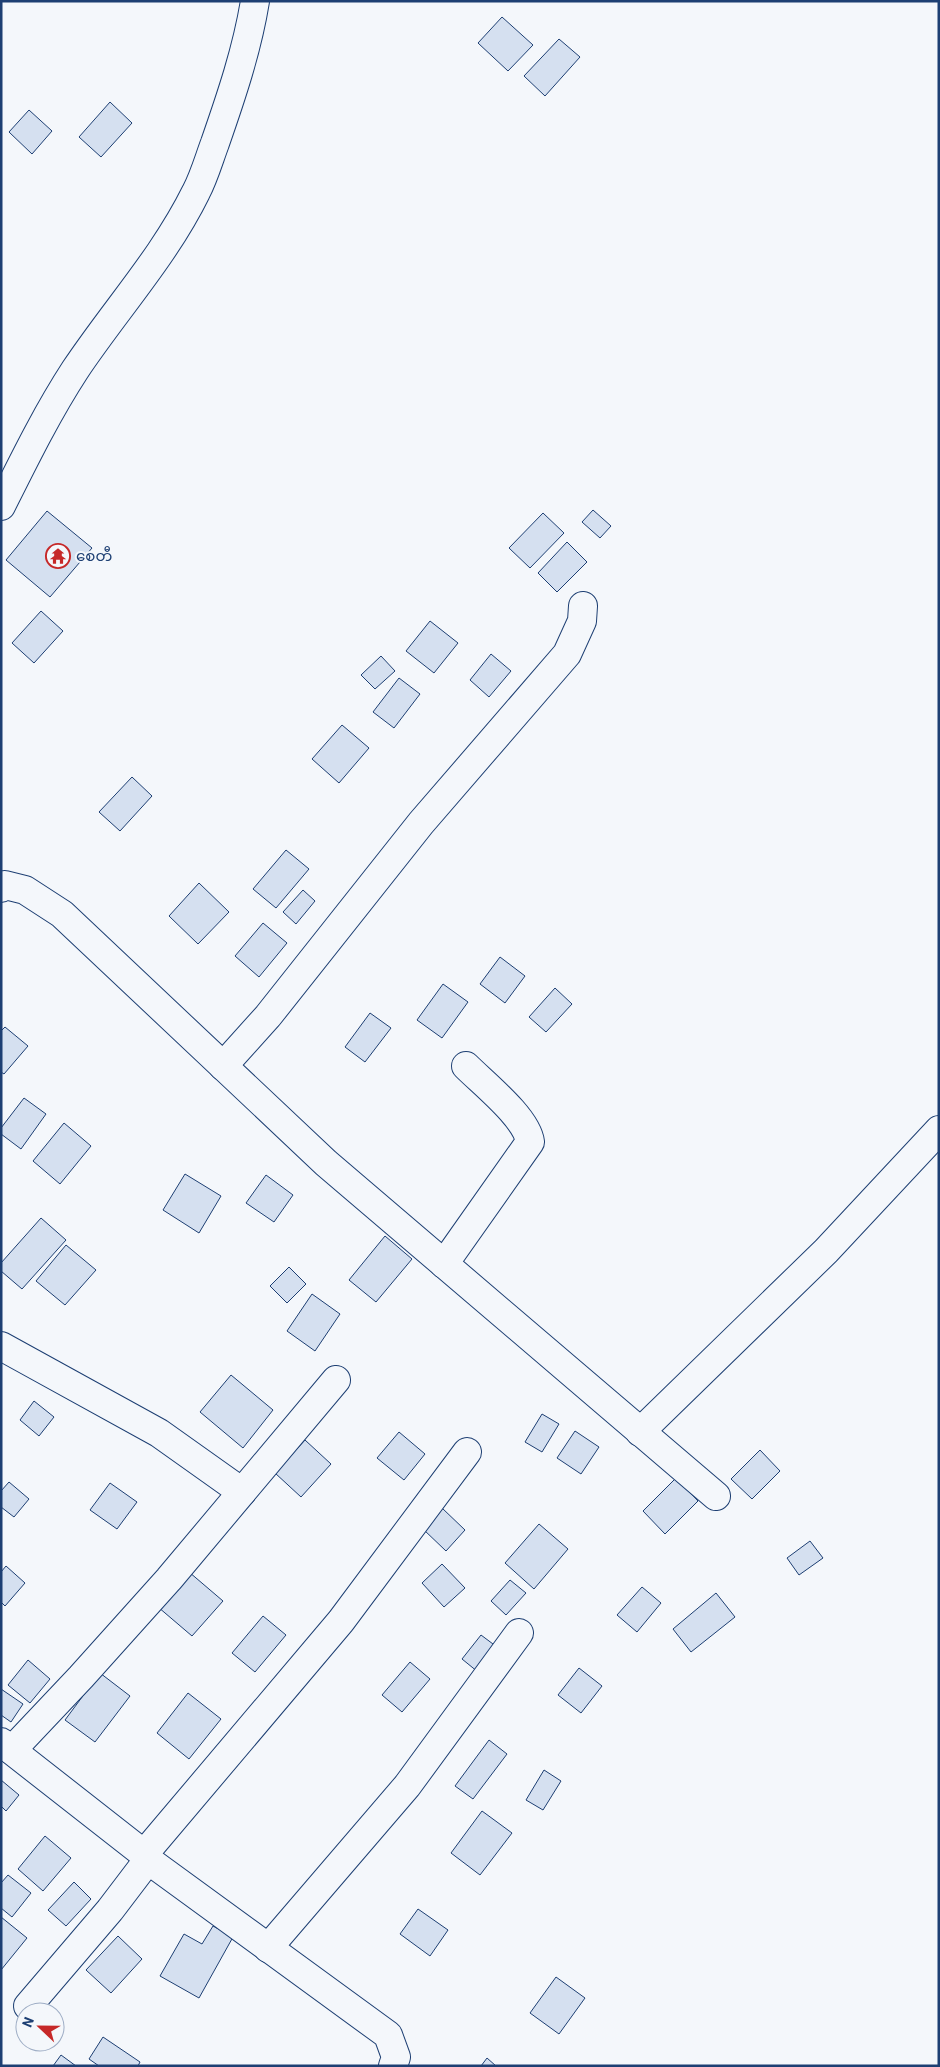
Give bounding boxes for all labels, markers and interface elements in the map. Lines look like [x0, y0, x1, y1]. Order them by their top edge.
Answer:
temple icon: စေတီ [45, 543, 71, 569]
place label: စေတီ [76, 546, 112, 564]
north arrow [15, 2002, 65, 2052]
text: N [18, 2014, 37, 2029]

